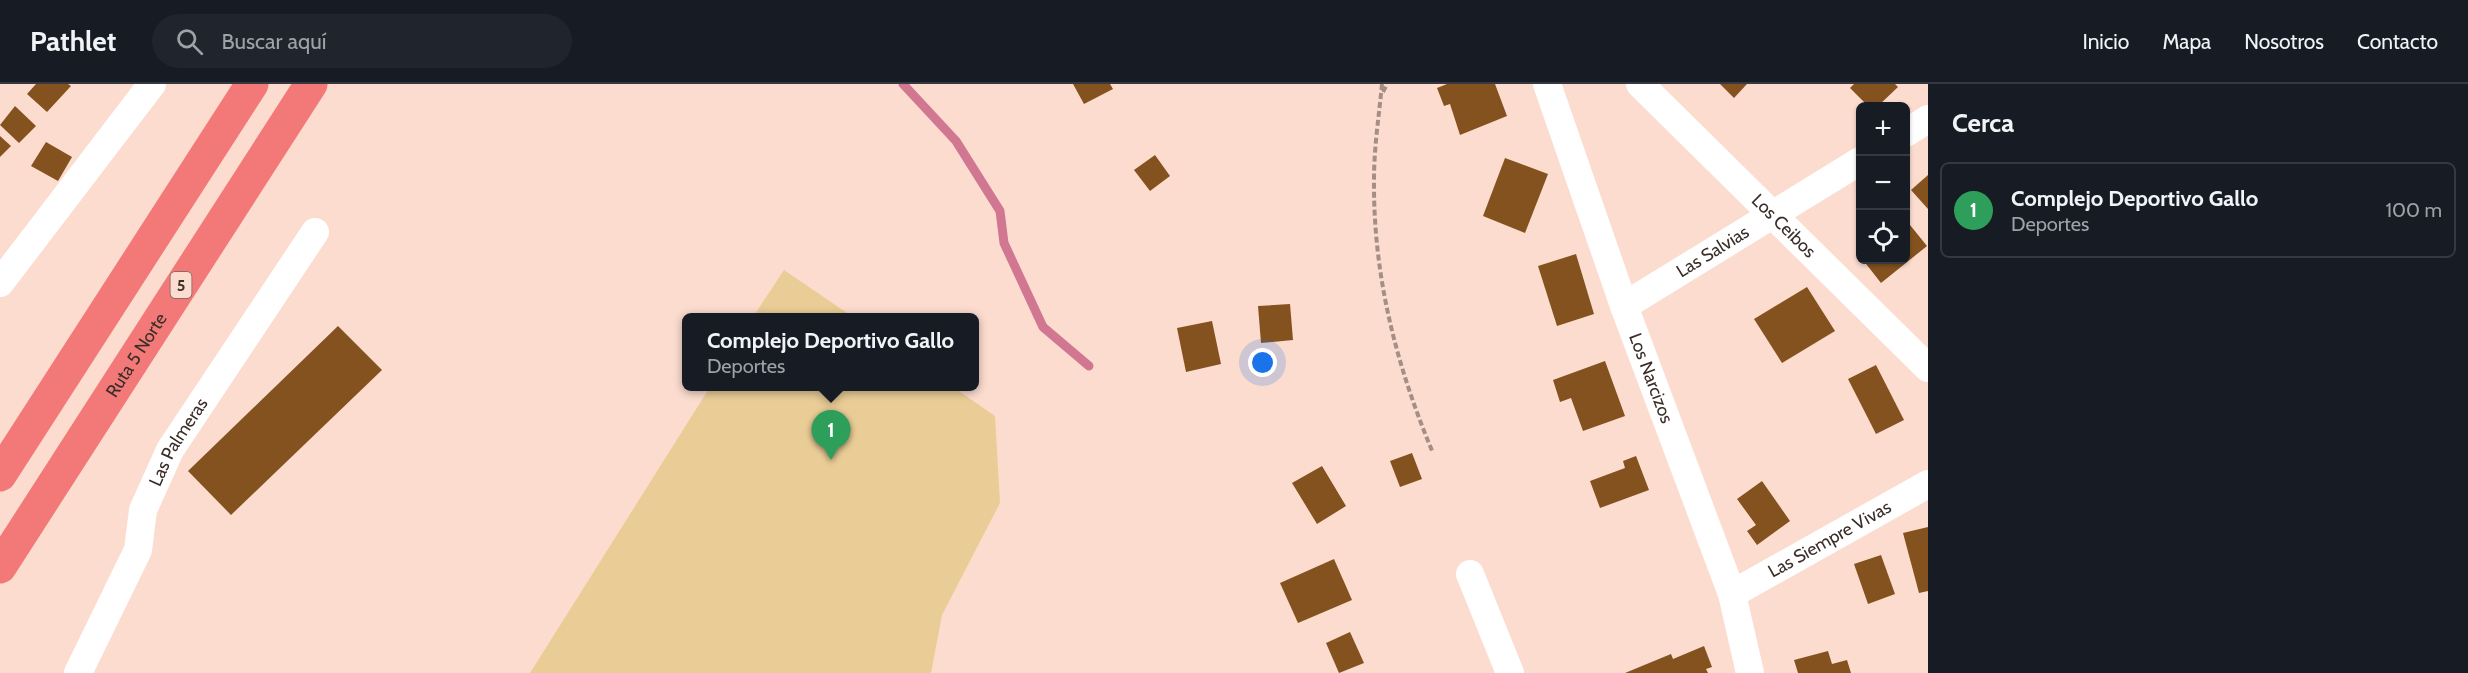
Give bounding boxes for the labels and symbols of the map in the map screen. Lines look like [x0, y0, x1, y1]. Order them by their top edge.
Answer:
street label: Los Ceibos [1747, 189, 1821, 262]
street label: Las Salvias [1672, 221, 1753, 282]
road number: 5 [170, 272, 192, 298]
street label: Ruta 5 Norte [101, 309, 172, 401]
street label: Los Narcizos [1624, 330, 1678, 426]
your location [1248, 348, 1277, 377]
street label: Las Palmeras [144, 394, 213, 489]
pin: 1 [812, 410, 850, 460]
street label: Las Siempre Vivas [1764, 496, 1895, 582]

